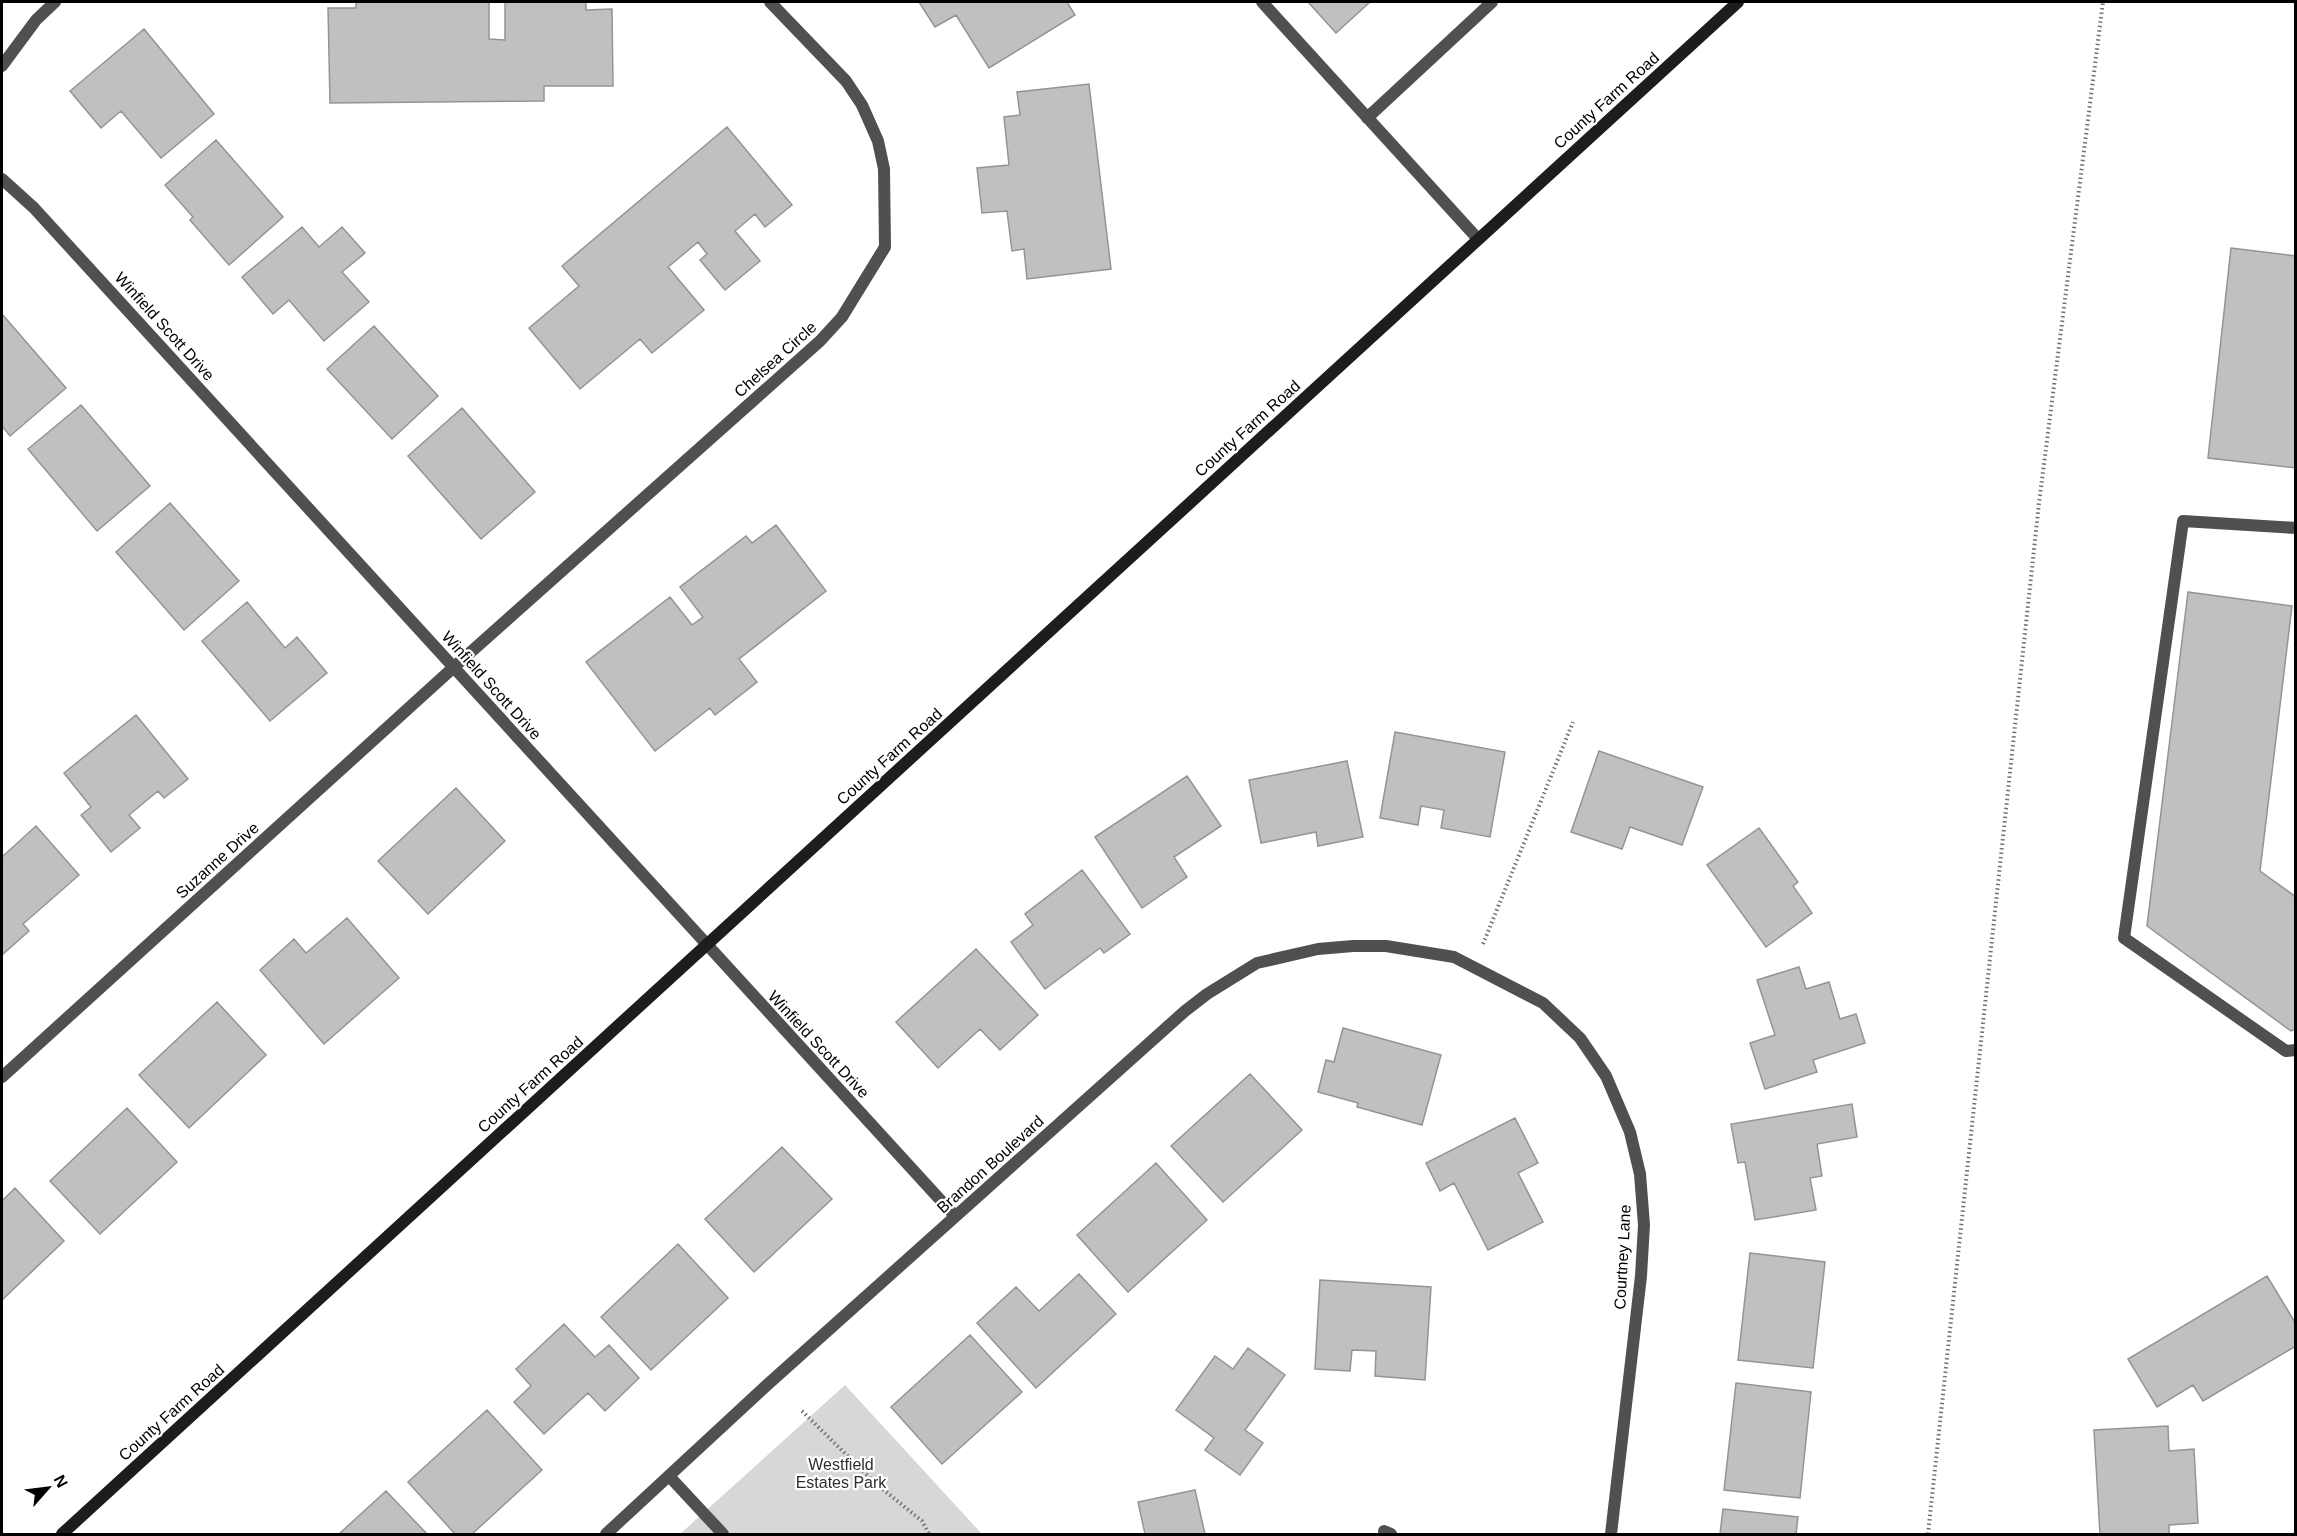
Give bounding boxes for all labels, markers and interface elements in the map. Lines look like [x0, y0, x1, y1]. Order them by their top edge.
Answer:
street label: County Farm Road [1550, 49, 1662, 152]
street label: Winfield Scott Drive [112, 269, 218, 384]
street label: Chelsea Circle [731, 318, 820, 400]
street label: County Farm Road [1191, 377, 1303, 480]
street label: Winfield Scott Drive [439, 628, 545, 743]
street label: County Farm Road [833, 705, 945, 808]
street label: Suzanne Drive [173, 819, 262, 902]
street label: Winfield Scott Drive [765, 987, 873, 1101]
street label: County Farm Road [474, 1033, 586, 1136]
street label: Brandon Boulevard [934, 1112, 1047, 1217]
street label: Courtney Lane [1611, 1204, 1634, 1310]
street label: County Farm Road [115, 1361, 227, 1464]
park label: Westfield Estates Park [796, 1456, 887, 1491]
north arrow [18, 1458, 78, 1518]
text: N [51, 1472, 71, 1490]

